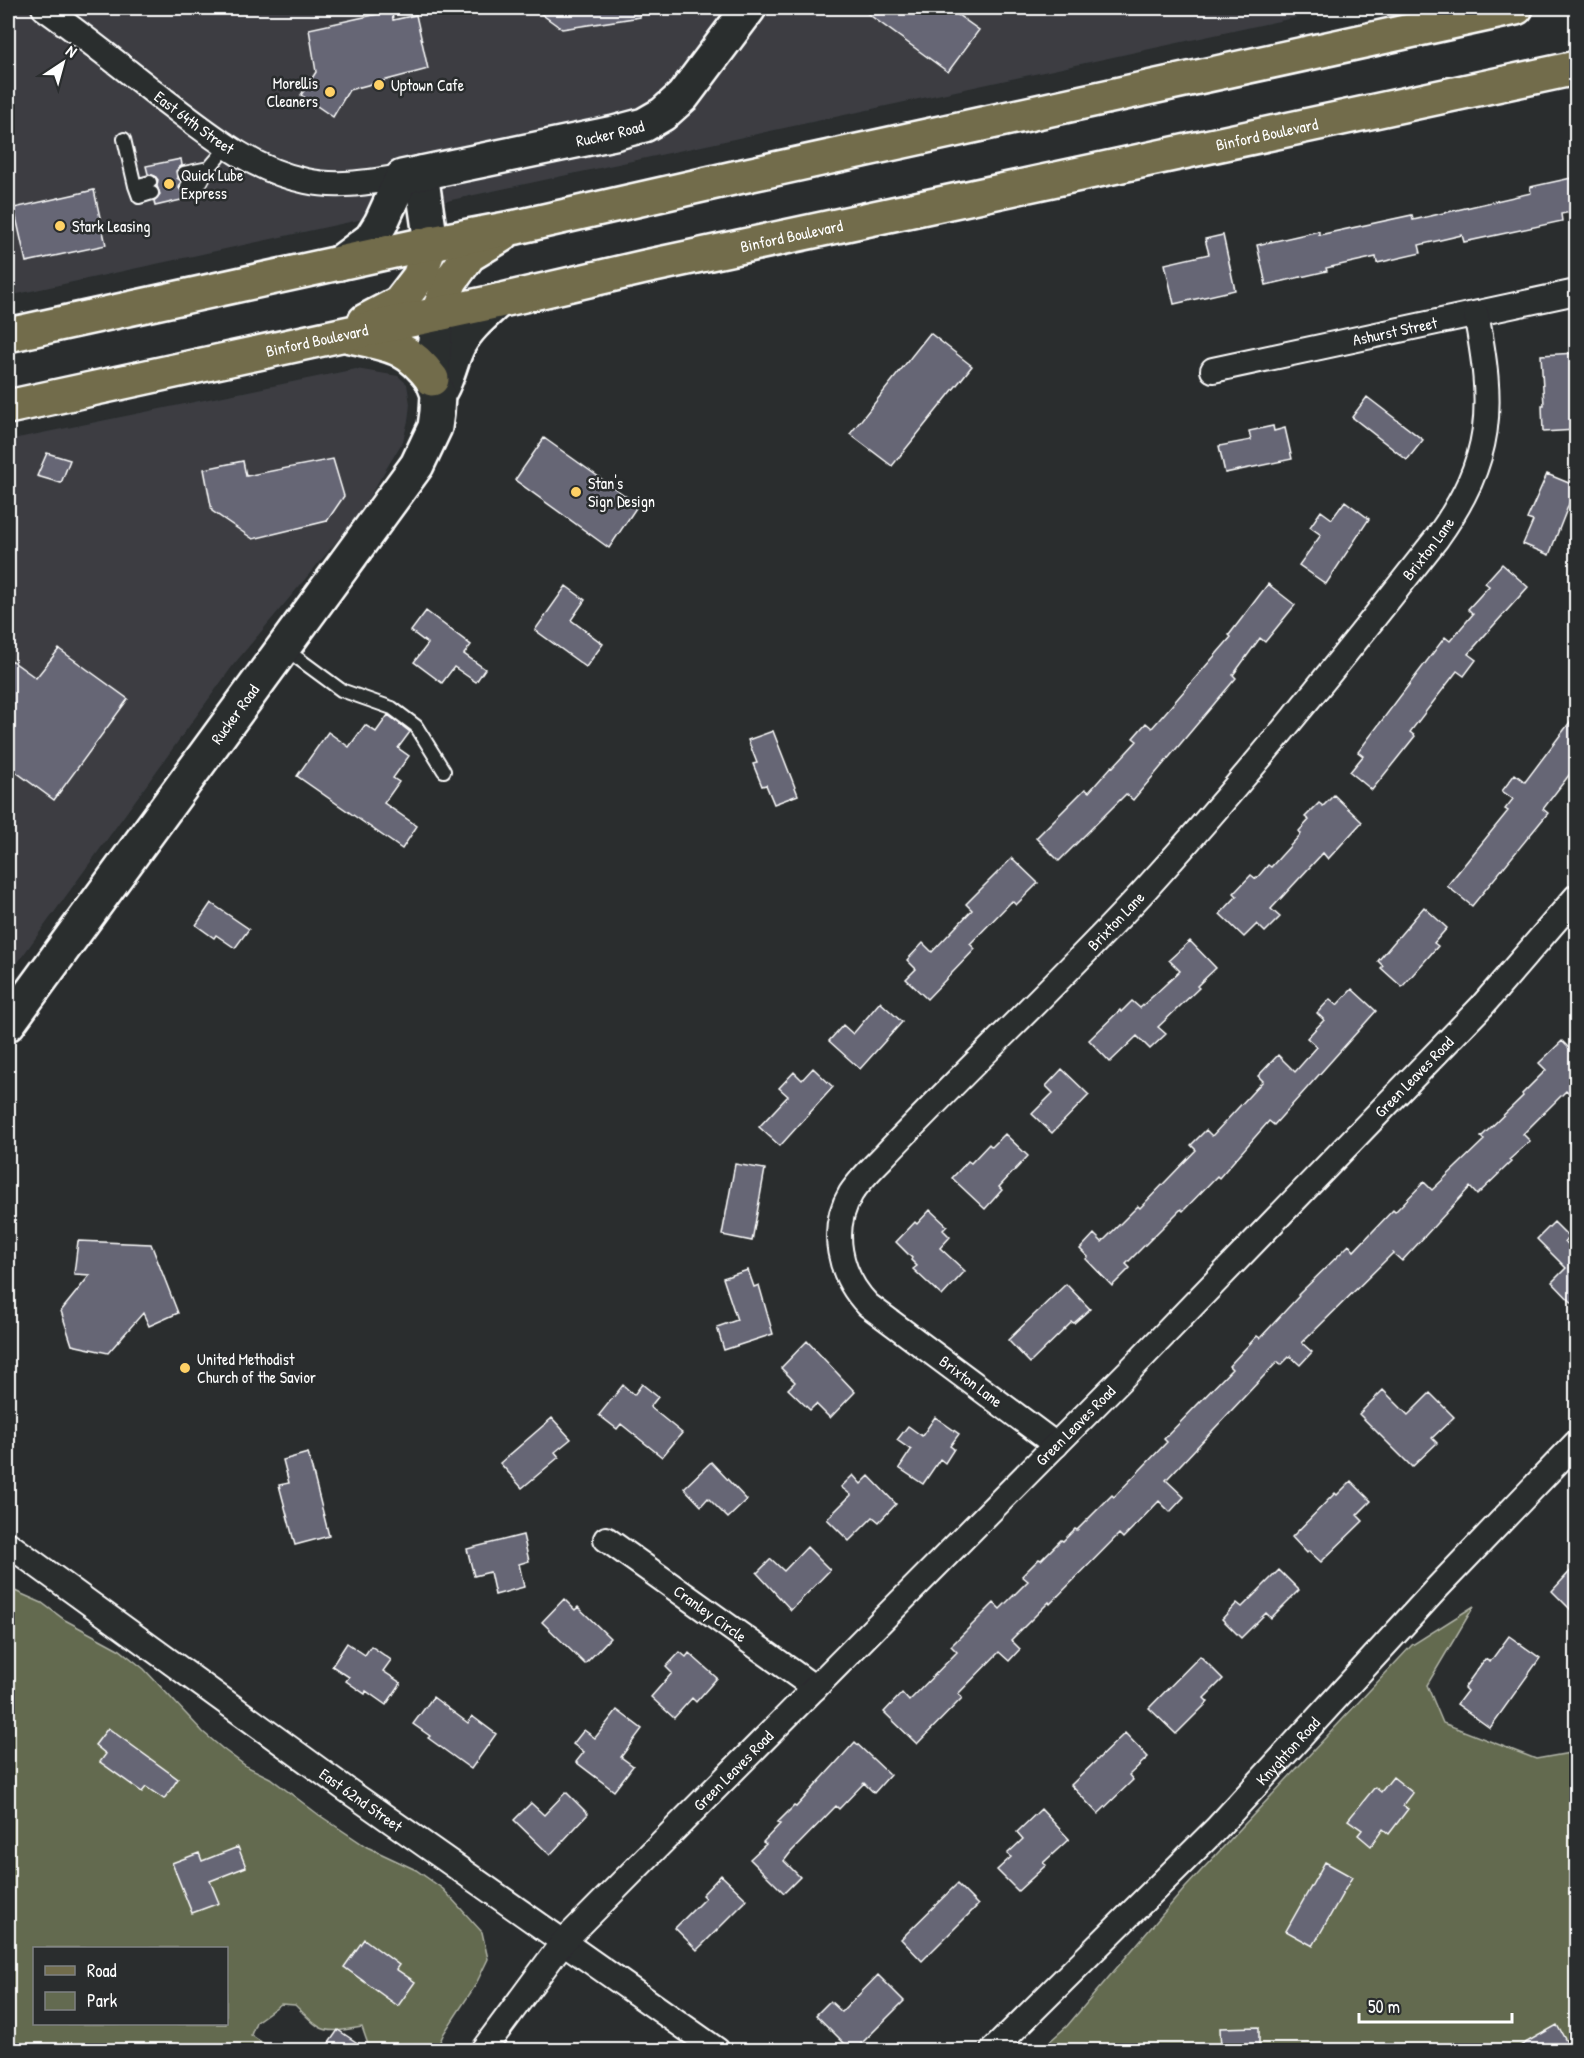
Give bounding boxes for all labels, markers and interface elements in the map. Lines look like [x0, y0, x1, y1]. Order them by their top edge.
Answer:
north arrow [33, 33, 93, 93]
text: N [62, 39, 82, 63]
place label: Morellis Cleaners [266, 72, 318, 112]
place label: Uptown Cafe [391, 74, 465, 96]
marker: Uptown Cafe [372, 78, 386, 92]
marker: Morellis Cleaners [323, 85, 337, 99]
street label: East 64th Street [150, 86, 239, 159]
street label: Binford Boulevard [1214, 112, 1320, 156]
street label: Rucker Road [574, 114, 646, 152]
place label: Quick Lube Express [181, 164, 244, 204]
marker: Quick Lube Express [162, 177, 176, 191]
street label: Binford Boulevard [738, 214, 845, 257]
place label: Stark Leasing [72, 215, 150, 237]
marker: Stark Leasing [53, 219, 67, 233]
street label: Ashurst Street [1351, 311, 1440, 351]
street label: Binford Boulevard [264, 318, 370, 362]
place label: Stan's Sign Design [588, 472, 655, 512]
marker: Stan's Sign Design [569, 485, 583, 499]
street label: Brixton Lane [1397, 512, 1459, 585]
street label: Rucker Road [205, 680, 264, 748]
street label: Brixton Lane [1082, 886, 1150, 955]
street label: Green Leaves Road [1369, 1031, 1458, 1122]
place label: United Methodist Church of the Savior [197, 1348, 316, 1388]
street label: Brixton Lane [935, 1350, 1008, 1412]
marker: United Methodist Church of the Savior [178, 1361, 192, 1375]
street label: Green Leaves Road [1030, 1380, 1120, 1470]
street label: Cranley Circle [669, 1580, 752, 1647]
street label: Knyghton Road [1251, 1712, 1325, 1790]
street label: Green Leaves Road [688, 1725, 778, 1815]
street label: East 62nd Street [315, 1763, 407, 1837]
legend [33, 1947, 228, 2025]
text: Road [87, 1958, 117, 1983]
scale bar [1359, 1986, 1512, 2024]
text: Park [87, 1988, 118, 2013]
text: 50 m [1368, 1994, 1400, 2019]

